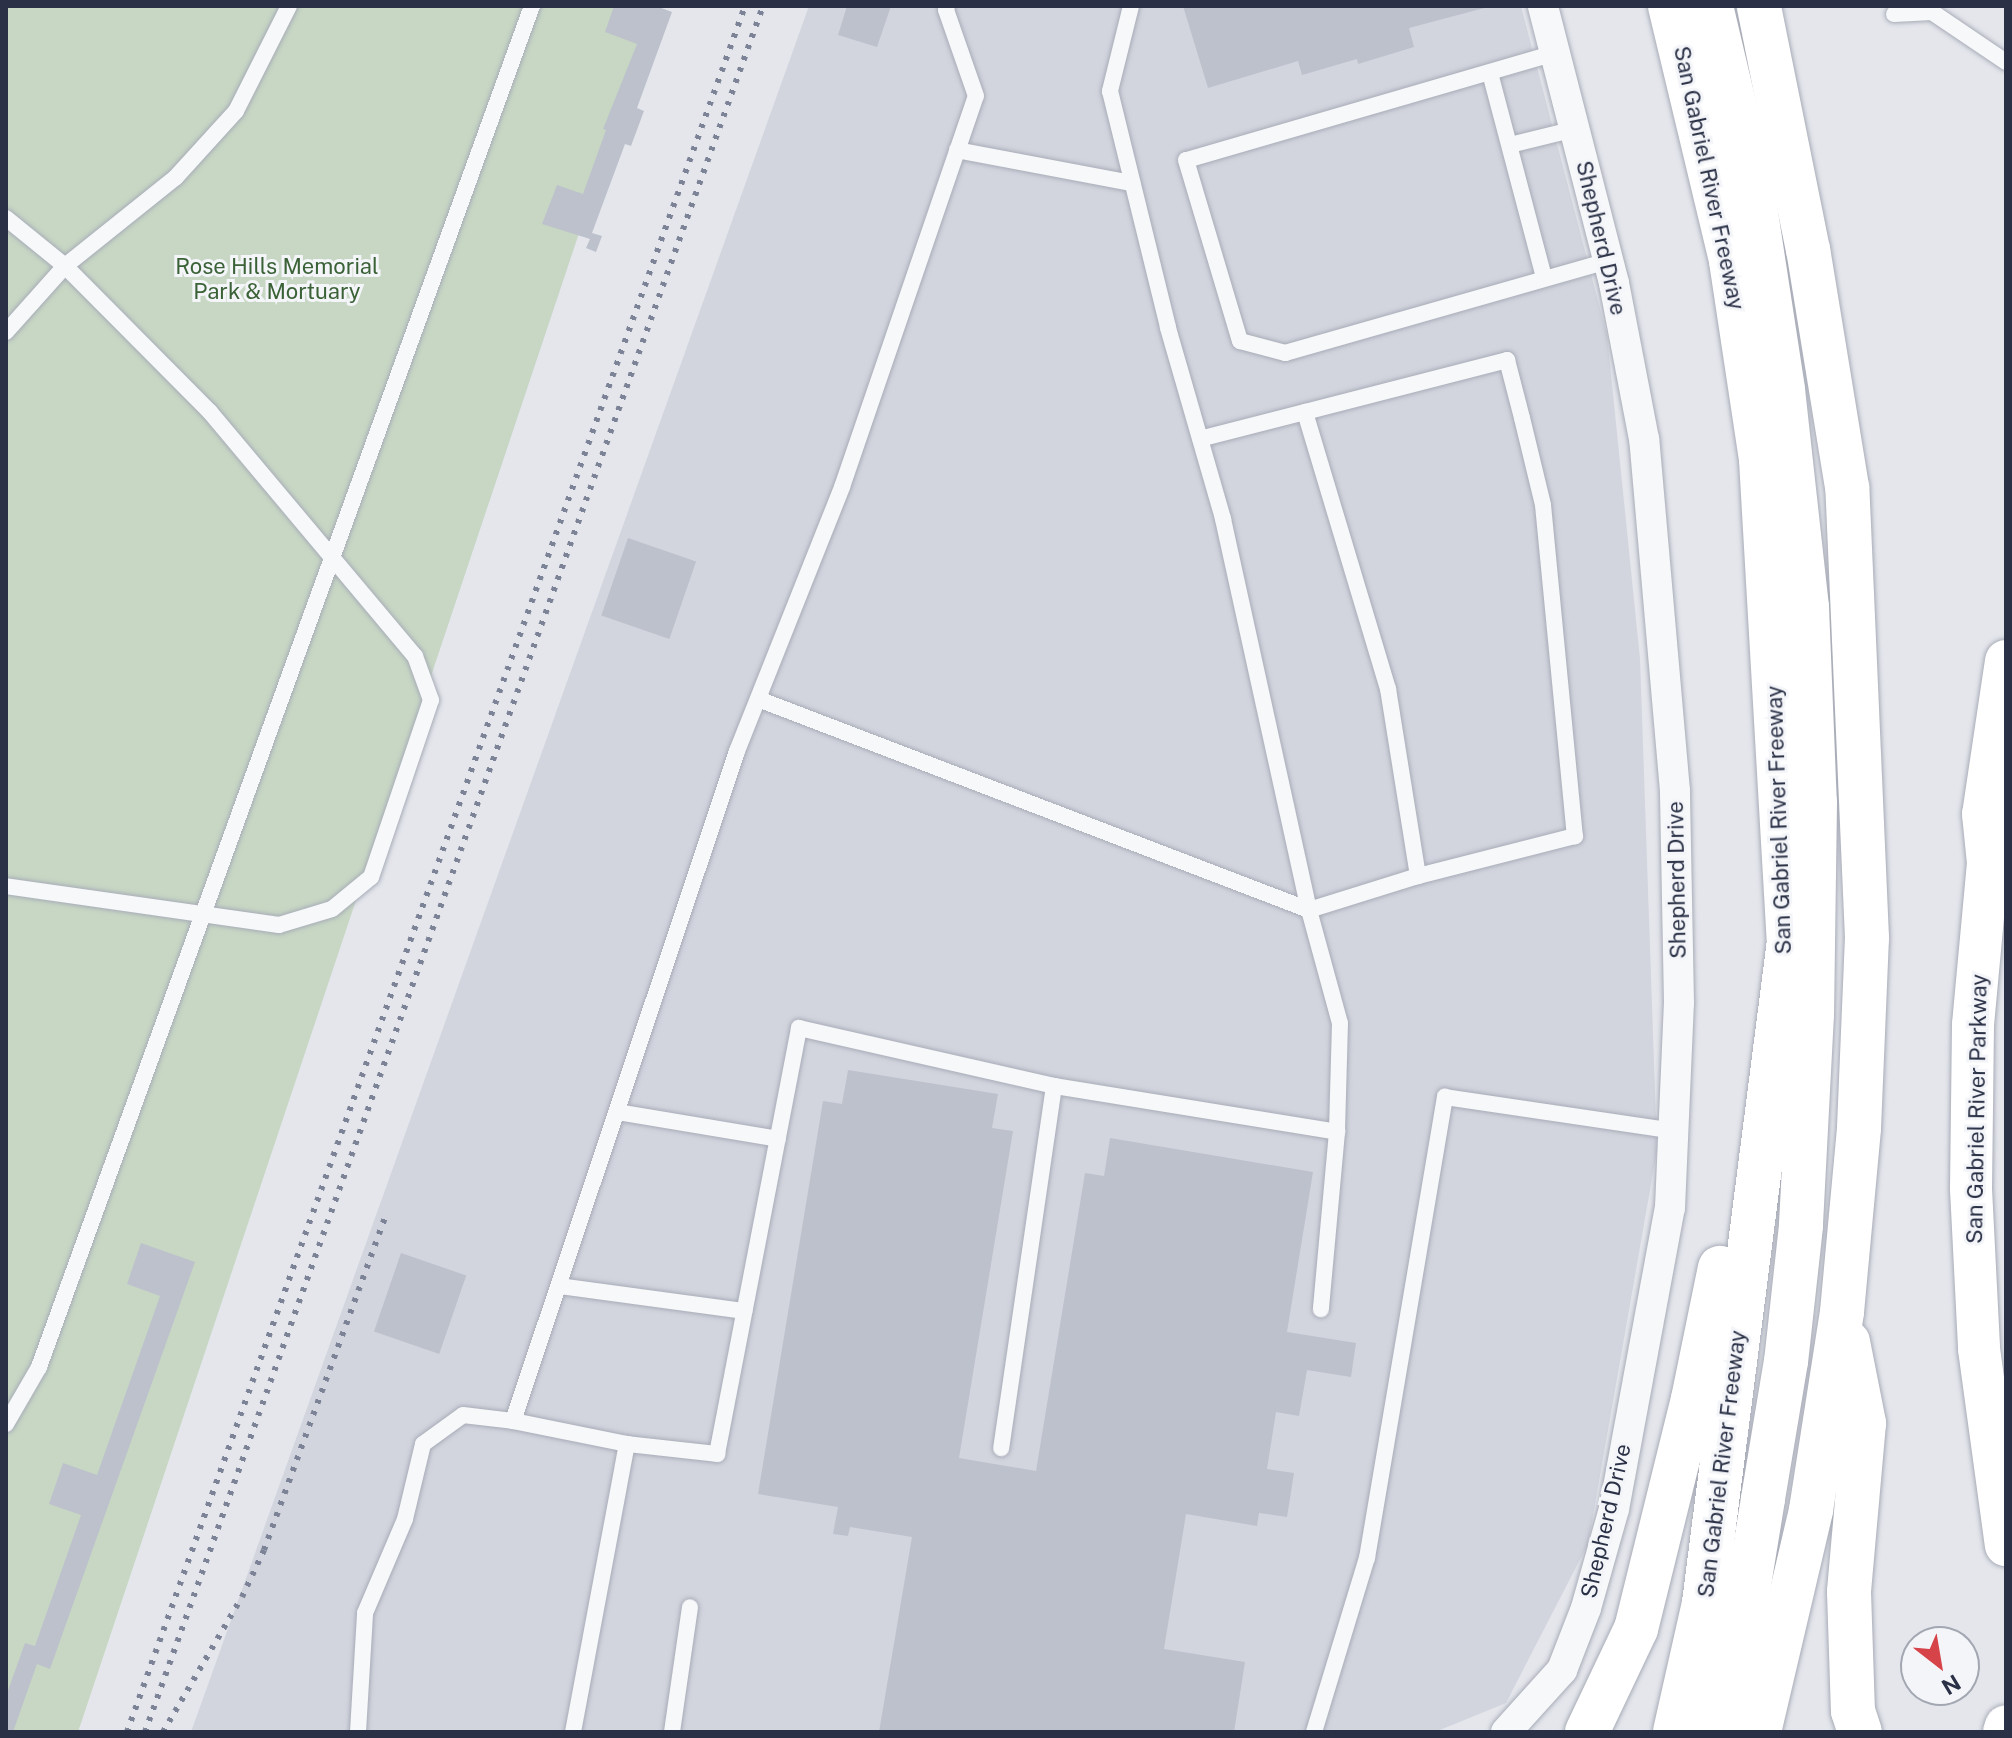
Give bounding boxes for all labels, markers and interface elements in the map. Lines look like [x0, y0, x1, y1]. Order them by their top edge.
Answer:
street label: San Gabriel River Freeway [1668, 44, 1750, 312]
street label: Shepherd Drive [1570, 158, 1632, 318]
park label: Rose Hills Memorial Park & Mortuary [175, 253, 379, 304]
street label: San Gabriel River Freeway [1761, 685, 1797, 955]
street label: Shepherd Drive [1662, 801, 1692, 959]
street label: San Gabriel River Parkway [1961, 974, 1993, 1244]
street label: San Gabriel River Freeway [1693, 1329, 1751, 1599]
street label: Shepherd Drive [1575, 1441, 1637, 1601]
north arrow [1900, 1626, 1980, 1706]
text: N [1937, 1669, 1965, 1700]

